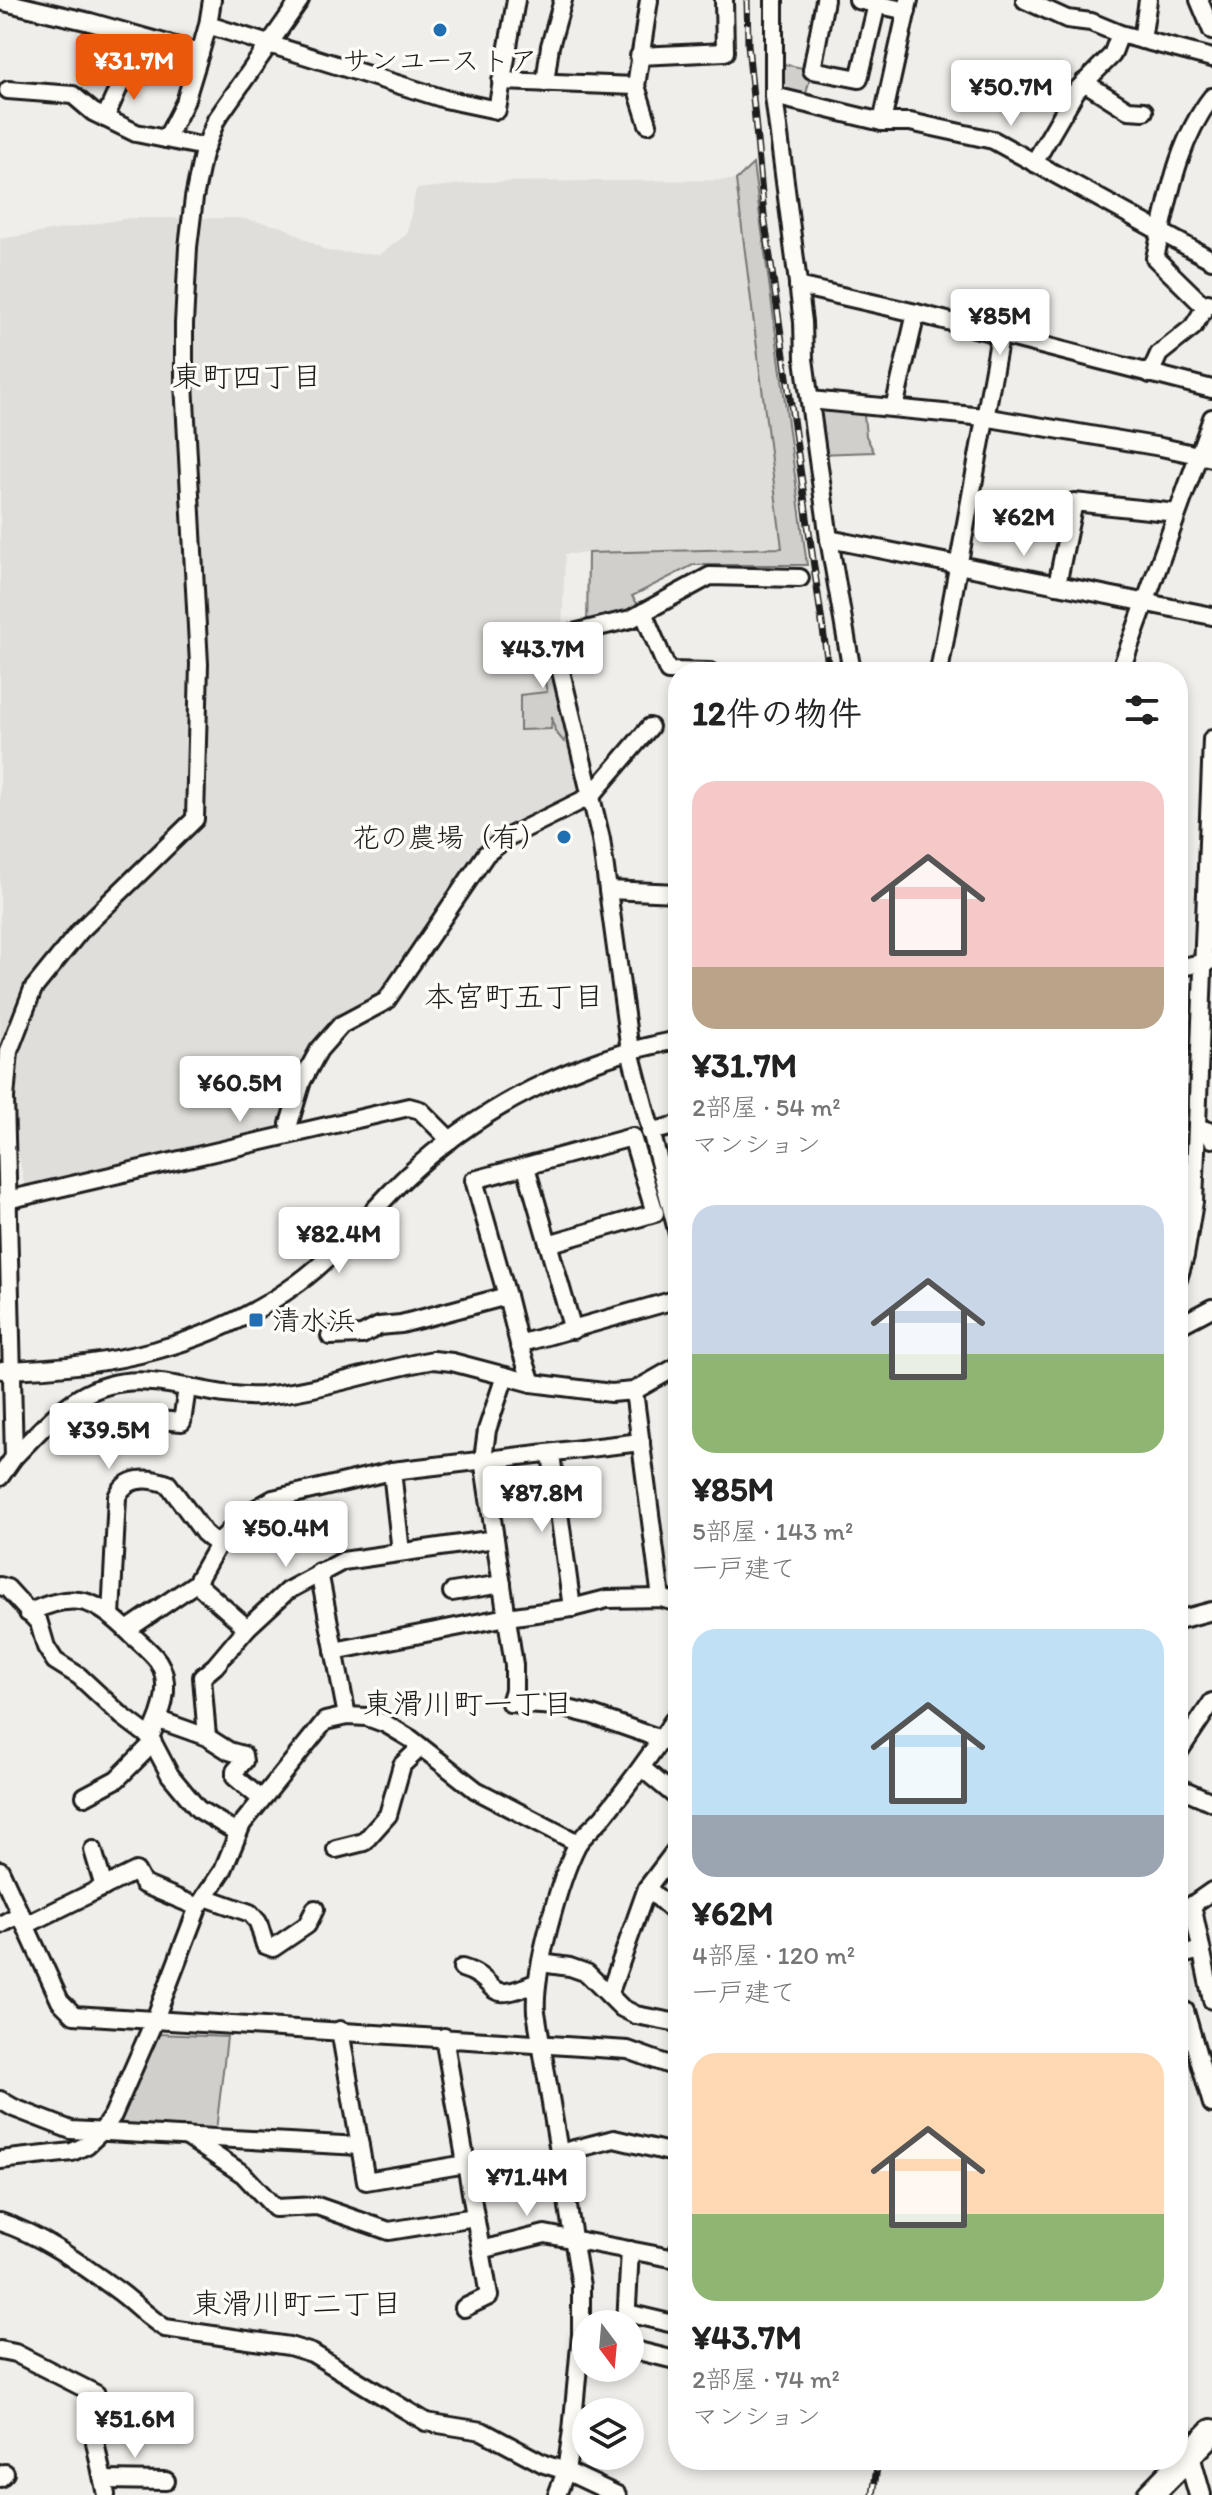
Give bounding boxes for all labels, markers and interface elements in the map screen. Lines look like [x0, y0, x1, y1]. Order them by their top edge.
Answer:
marker: サンユーストア [431, 21, 449, 39]
pin: ¥31.7M [69, 34, 199, 102]
place label: サンユーストア [342, 43, 538, 77]
text: ¥31.7M [94, 44, 174, 76]
pin: ¥50.7M [946, 60, 1076, 128]
text: ¥50.7M [969, 70, 1053, 102]
pin: ¥85M [953, 289, 1047, 357]
text: ¥85M [969, 299, 1031, 331]
district label: 東町四丁目 [172, 358, 322, 395]
pin: ¥62M [977, 490, 1071, 558]
text: ¥62M [993, 500, 1055, 532]
pin: ¥43.7M [478, 622, 608, 690]
text: ¥43.7M [501, 632, 585, 664]
icon: filters [1120, 688, 1164, 732]
text: 12件の物件 [692, 693, 862, 734]
place label: 花の農場（有） [352, 820, 548, 854]
marker: 花の農場（有） [555, 828, 573, 846]
icon: home [856, 833, 1000, 977]
district label: 本宮町五丁目 [424, 978, 604, 1015]
text: ¥31.7M [692, 1045, 797, 1086]
pin: ¥60.5M [175, 1056, 305, 1124]
text: ¥60.5M [198, 1066, 282, 1098]
text: 2部屋 · 54 m² [692, 1091, 841, 1123]
text: マンション [692, 1128, 821, 1160]
pin: ¥82.4M [274, 1207, 404, 1275]
text: ¥82.4M [297, 1217, 381, 1249]
icon: home [856, 1257, 1000, 1401]
place label: 清水浜 [272, 1303, 356, 1337]
marker: 清水浜 [247, 1311, 265, 1329]
pin: ¥39.5M [44, 1403, 174, 1471]
text: ¥39.5M [68, 1413, 150, 1445]
pin: ¥87.8M [477, 1466, 607, 1534]
text: ¥85M [692, 1469, 774, 1510]
text: ¥87.8M [501, 1476, 583, 1508]
pin: ¥50.4M [221, 1501, 351, 1569]
text: ¥50.4M [243, 1511, 329, 1543]
text: 5部屋 · 143 m² [692, 1515, 853, 1547]
text: 一戸建て [692, 1552, 796, 1584]
icon: home [856, 1681, 1000, 1825]
district label: 東滑川町一丁目 [363, 1685, 573, 1722]
text: ¥62M [692, 1893, 774, 1934]
text: 4部屋 · 120 m² [692, 1939, 855, 1971]
text: 一戸建て [692, 1976, 796, 2008]
icon: home [856, 2105, 1000, 2249]
pin: ¥71.4M [462, 2150, 592, 2218]
text: ¥71.4M [486, 2160, 568, 2192]
district label: 東滑川町二丁目 [192, 2285, 402, 2322]
north arrow [572, 2310, 644, 2382]
map controls [572, 2310, 644, 2470]
text: ¥43.7M [692, 2317, 802, 2358]
text: 2部屋 · 74 m² [692, 2363, 840, 2395]
pin: ¥51.6M [70, 2392, 200, 2460]
button: layers [572, 2398, 644, 2470]
text: マンション [692, 2400, 821, 2432]
text: ¥51.6M [95, 2402, 175, 2434]

